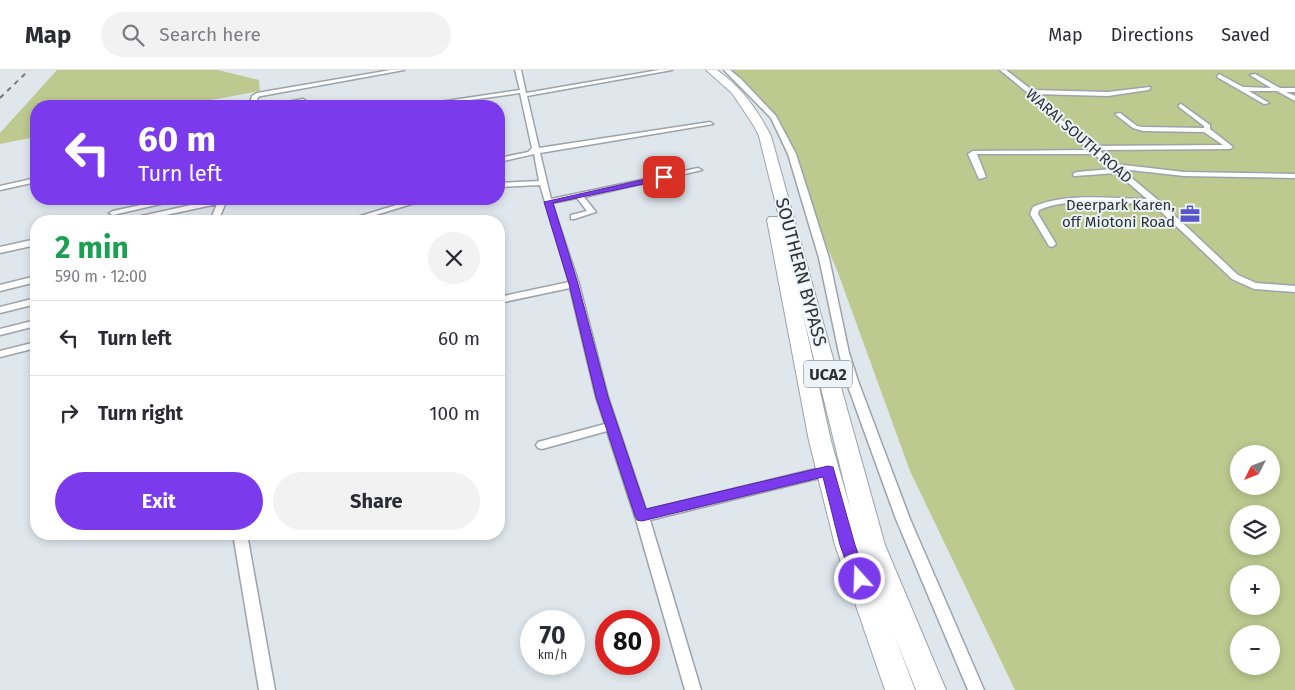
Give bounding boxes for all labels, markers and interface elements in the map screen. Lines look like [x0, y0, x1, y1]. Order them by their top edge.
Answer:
search box [101, 12, 451, 57]
text: Map [25, 21, 71, 49]
icon: search [119, 21, 147, 49]
text: Search here [159, 23, 261, 46]
text: Map [1048, 24, 1083, 46]
text: Directions [1111, 24, 1193, 46]
text: Saved [1221, 24, 1270, 46]
street label: WARAI SOUTH ROAD [1022, 85, 1136, 187]
text: 60 m [138, 118, 216, 160]
icon: left [55, 120, 120, 185]
pin [643, 156, 685, 198]
text: Turn left [138, 160, 222, 187]
icon: arrive [650, 163, 678, 191]
street label: SOUTHERN BYPASS [771, 195, 831, 349]
place label: Deerpark Karen, off Miotoni Road [1062, 196, 1175, 231]
office icon: Deerpark Karen, off Miotoni Road [1179, 203, 1201, 225]
text: 2 min [55, 230, 129, 266]
button: close [428, 232, 480, 284]
text: 590 m · 12:00 [55, 267, 147, 286]
icon: left [55, 324, 83, 352]
text: Turn left [98, 327, 172, 350]
text: 60 m [438, 327, 480, 350]
road number: UCA2 [804, 360, 852, 388]
icon: right [55, 399, 83, 427]
text: Turn right [98, 402, 183, 425]
text: 100 m [429, 402, 480, 425]
north arrow [1230, 445, 1280, 495]
map controls [1230, 445, 1280, 675]
button: Exit [55, 472, 263, 530]
button: Share [273, 472, 480, 530]
button: layers [1230, 505, 1280, 555]
position arrow [833, 552, 885, 604]
button: + [1230, 565, 1280, 615]
speed limit sign: 80 [595, 610, 660, 675]
text: 70 [539, 621, 566, 651]
button: − [1230, 625, 1280, 675]
text: km/h [538, 648, 567, 662]

